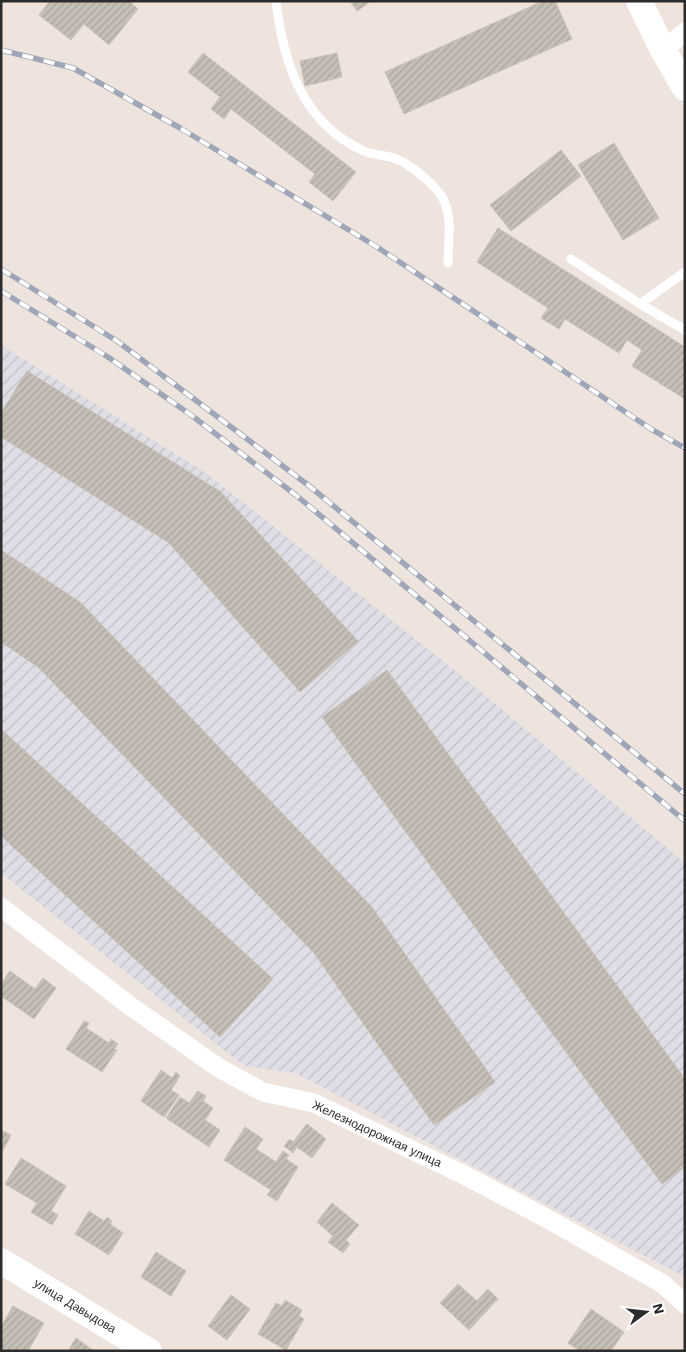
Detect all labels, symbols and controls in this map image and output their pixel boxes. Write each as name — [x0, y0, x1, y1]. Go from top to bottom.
street label: Железнодорожная улица — [310, 1098, 444, 1170]
street label: улица Давыдова — [31, 1276, 119, 1336]
north arrow — [621, 1287, 671, 1337]
text: N — [649, 1302, 668, 1316]

